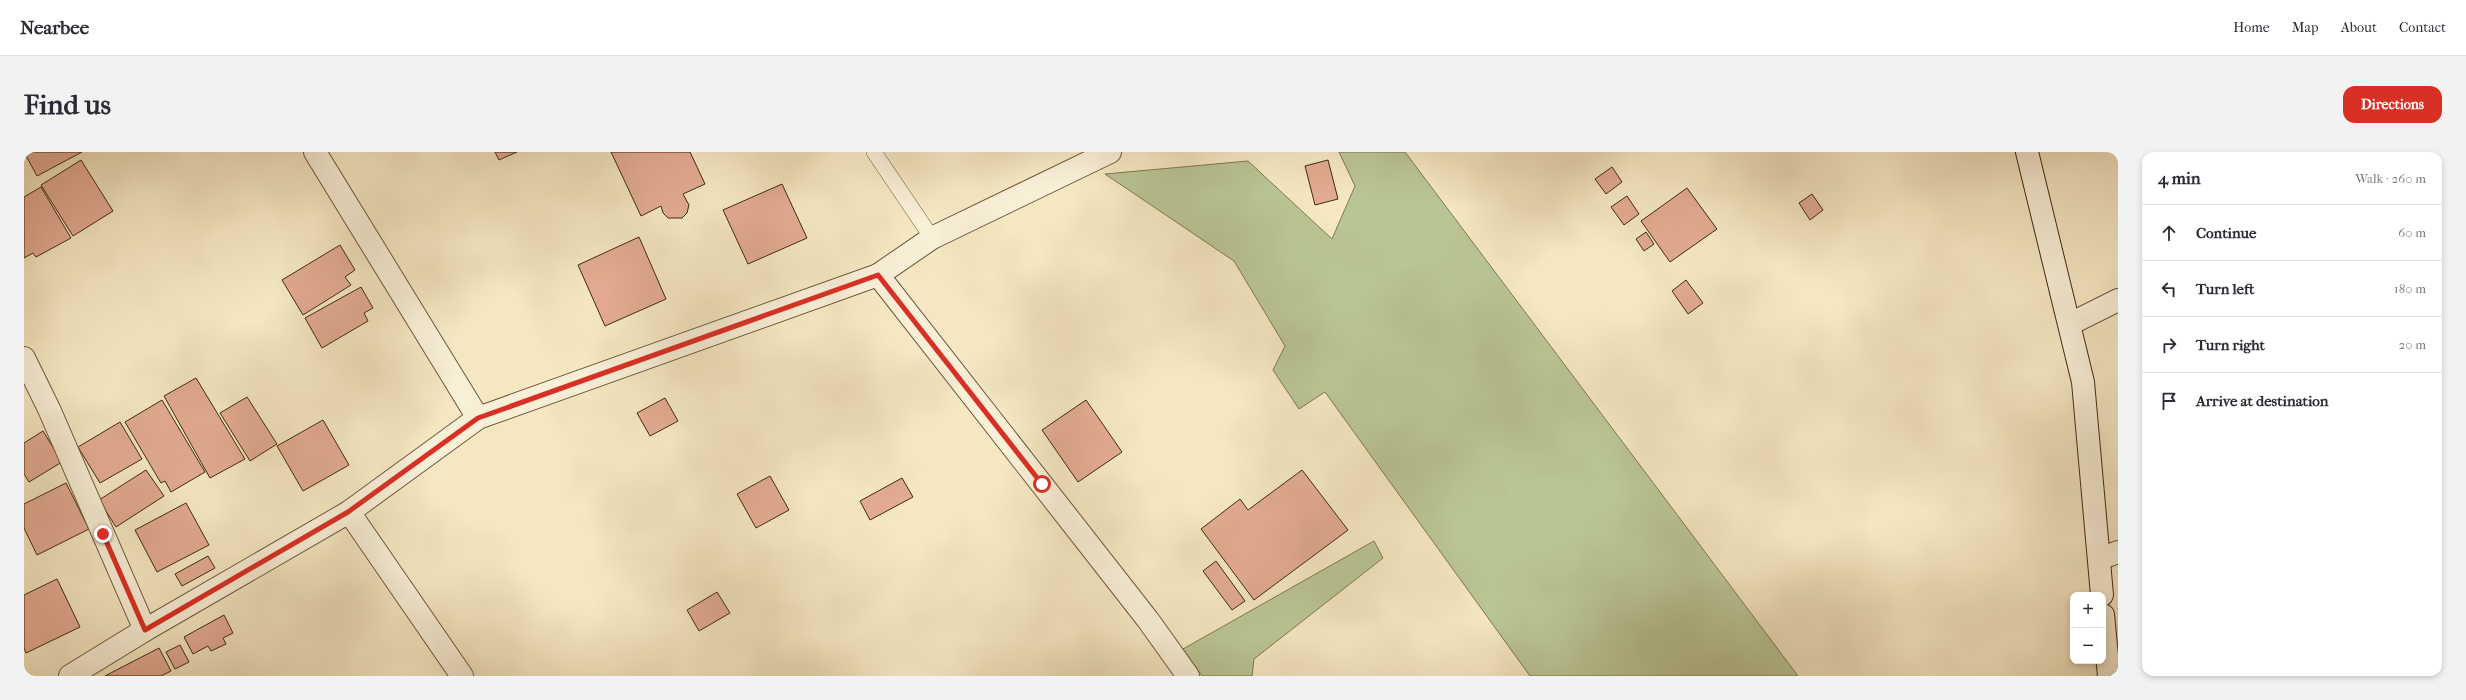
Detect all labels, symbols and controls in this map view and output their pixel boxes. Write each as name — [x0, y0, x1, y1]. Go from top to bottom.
text: Nearbee — [20, 17, 89, 39]
text: Home — [2233, 19, 2270, 36]
text: Map — [2292, 19, 2319, 36]
text: About — [2341, 19, 2377, 36]
text: Contact — [2399, 19, 2446, 36]
button: Directions — [2343, 86, 2442, 123]
text: Find us — [24, 88, 111, 121]
text: 4 min — [2158, 168, 2201, 188]
text: Walk · 260 m — [2355, 171, 2426, 186]
icon: ahead — [2158, 222, 2180, 244]
text: Continue — [2196, 224, 2256, 242]
text: 60 m — [2398, 225, 2426, 240]
icon: left — [2158, 278, 2180, 300]
text: Turn left — [2196, 280, 2254, 298]
text: 180 m — [2394, 281, 2426, 296]
icon: right — [2158, 334, 2180, 356]
text: Turn right — [2196, 336, 2265, 354]
text: 20 m — [2399, 337, 2426, 352]
icon: arrive — [2158, 390, 2180, 412]
text: Arrive at destination — [2196, 392, 2328, 410]
route start — [1033, 475, 1051, 493]
route end — [94, 525, 112, 543]
map controls — [2070, 592, 2106, 664]
button: + — [2070, 592, 2106, 628]
button: − — [2070, 628, 2106, 664]

